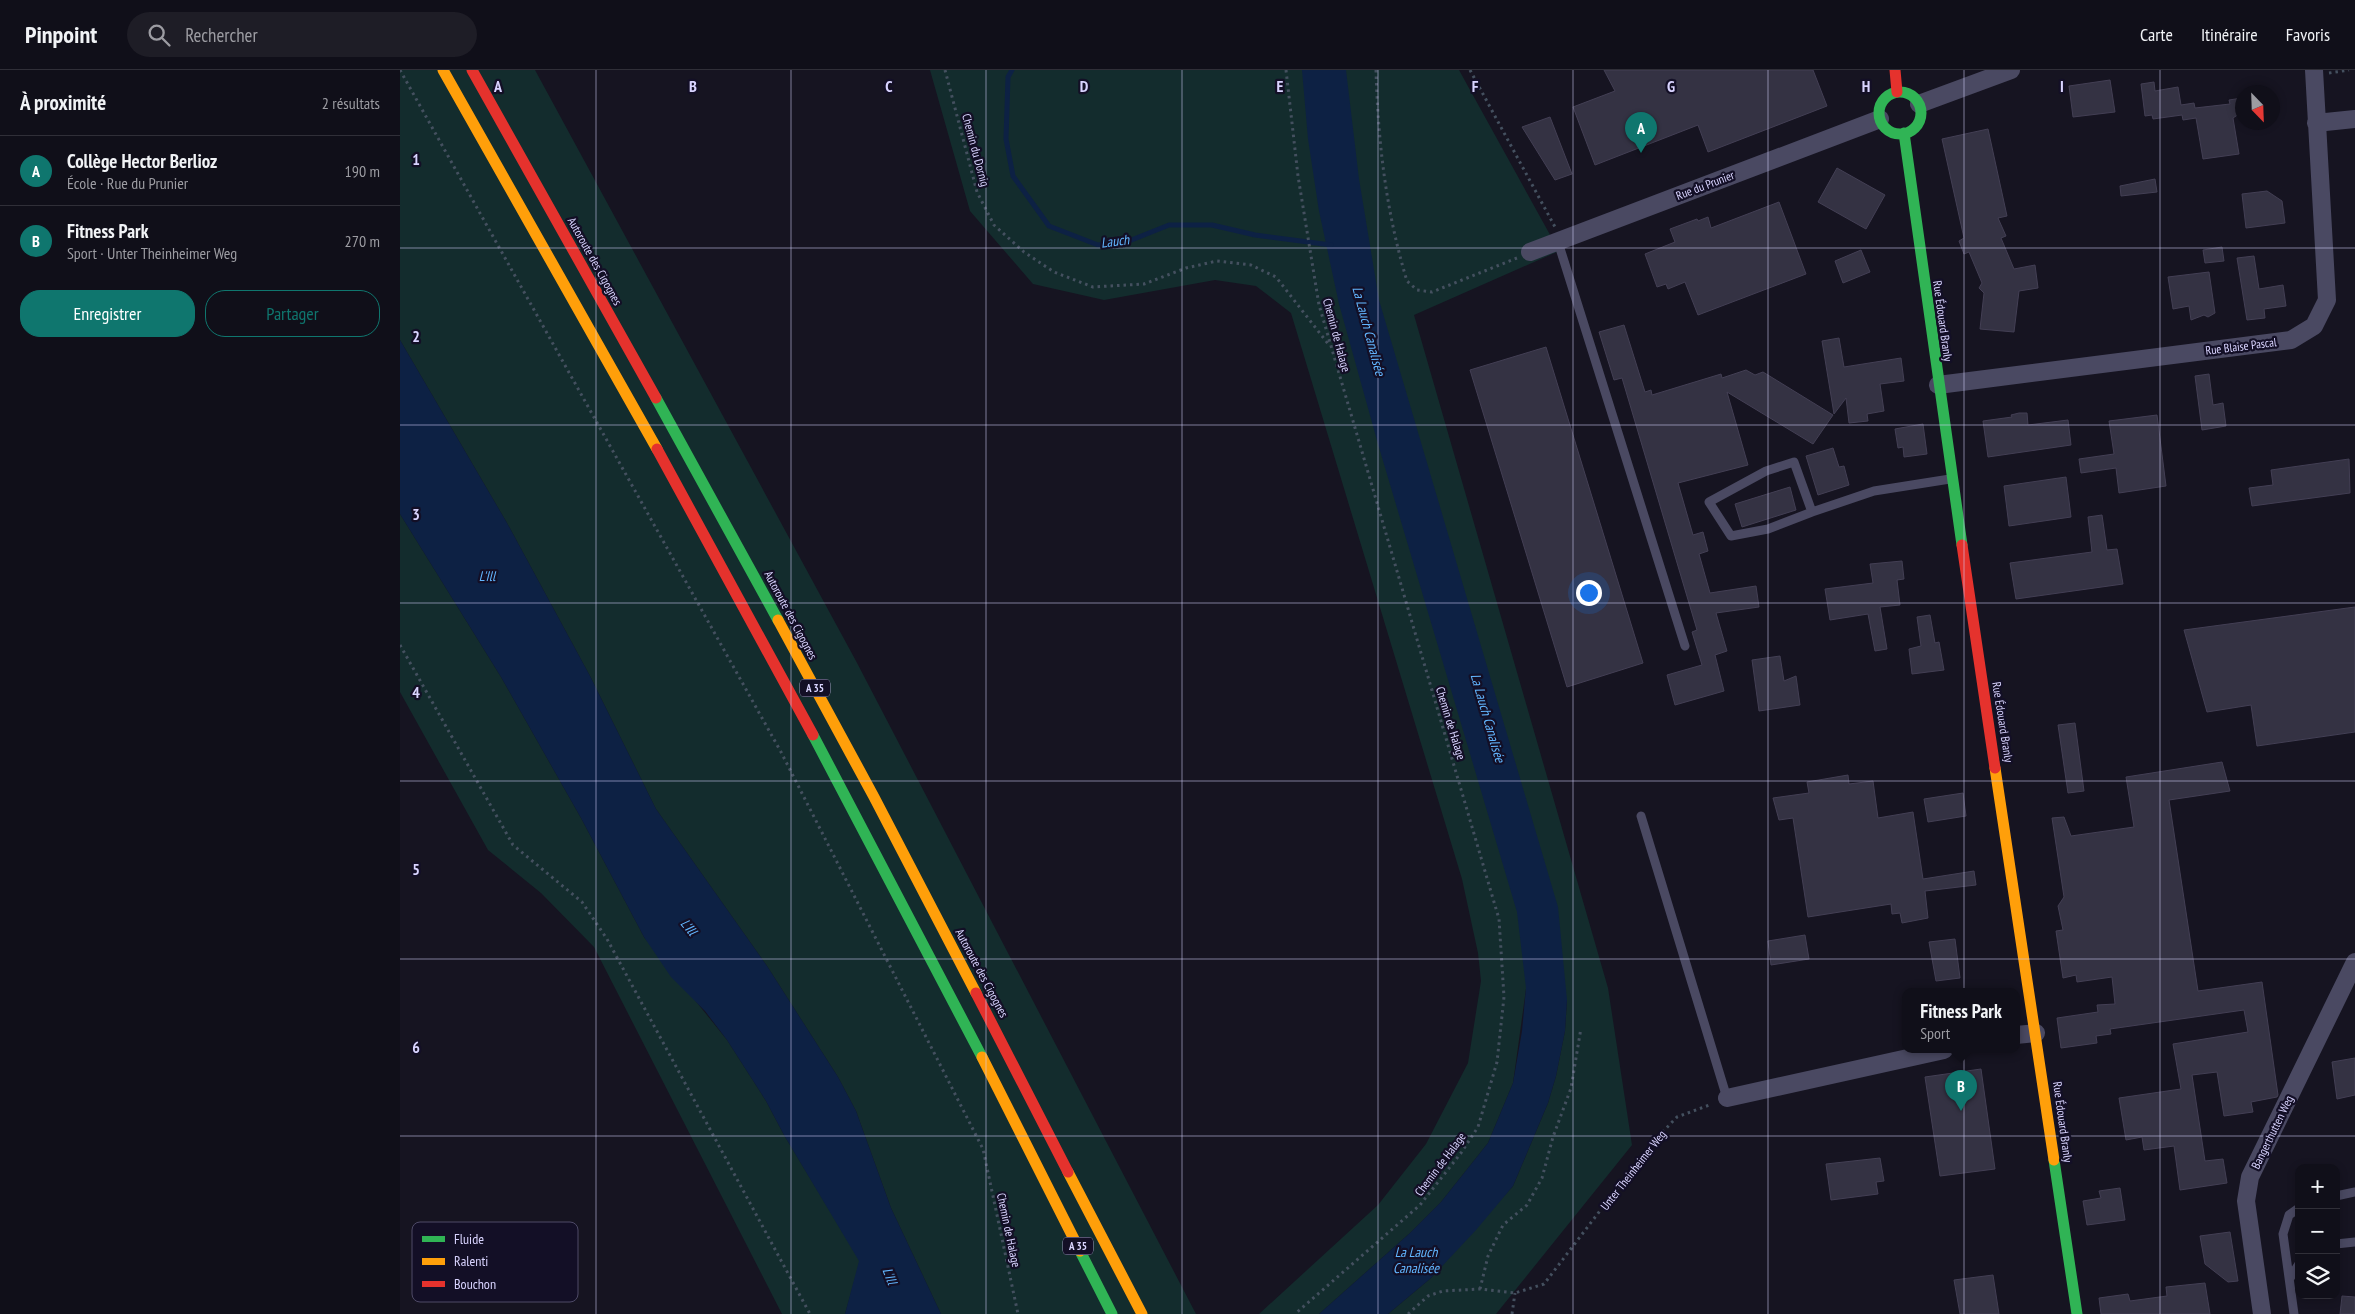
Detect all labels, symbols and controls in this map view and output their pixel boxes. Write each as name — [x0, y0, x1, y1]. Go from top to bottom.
search box — [127, 12, 477, 57]
text: Pinpoint — [25, 19, 97, 50]
icon: search — [145, 21, 173, 49]
text: Rechercher — [185, 23, 258, 47]
text: Carte — [2140, 23, 2173, 46]
text: Itinéraire — [2201, 23, 2258, 46]
text: Favoris — [2286, 23, 2330, 46]
text: A — [493, 76, 503, 96]
text: B — [689, 76, 697, 96]
text: C — [885, 76, 893, 96]
text: D — [1080, 76, 1089, 96]
text: E — [1277, 76, 1284, 96]
text: F — [1472, 76, 1479, 96]
text: G — [1667, 76, 1675, 96]
text: H — [1862, 76, 1870, 96]
text: I — [2060, 76, 2064, 96]
north arrow — [2235, 85, 2280, 130]
text: À proximité — [20, 89, 106, 116]
text: 2 résultats — [322, 93, 380, 113]
street label: Chemin du Dornig — [959, 112, 993, 188]
pin: A — [1625, 112, 1657, 153]
text: Collège Hector Berlioz — [67, 149, 217, 173]
text: 1 — [412, 149, 420, 169]
text: A — [32, 161, 40, 181]
text: 190 m — [345, 161, 380, 181]
street label: Rue du Prunier — [1674, 167, 1737, 203]
text: École · Rue du Prunier — [67, 173, 188, 193]
street label: Autoroute des Cigognes — [565, 214, 625, 308]
text: Fitness Park — [67, 219, 149, 243]
water label: Lauch — [1100, 230, 1131, 252]
text: B — [32, 231, 40, 251]
text: 270 m — [345, 231, 380, 251]
text: Sport · Unter Theinheimer Weg — [67, 243, 237, 263]
street label: Rue Édouard Branly — [1930, 280, 1956, 363]
water label: La Lauch Canalisée — [1348, 284, 1390, 379]
button: Enregistrer — [20, 290, 195, 337]
button: Partager — [205, 290, 380, 337]
street label: Chemin de Halage — [1320, 297, 1354, 374]
text: 2 — [412, 326, 420, 346]
street label: Rue Blaise Pascal — [2205, 334, 2278, 358]
text: 3 — [412, 504, 420, 524]
water label: L'Ill — [479, 567, 497, 585]
street label: Autoroute des Cigognes — [761, 568, 821, 662]
your location — [1576, 580, 1602, 606]
water label: La Lauch Canalisée — [1467, 671, 1510, 766]
road number: A 35 — [800, 680, 830, 696]
street label: Rue Édouard Branly — [1989, 681, 2017, 764]
text: 4 — [412, 682, 420, 702]
street label: Chemin de Halage — [1433, 685, 1469, 761]
text: 5 — [412, 859, 420, 879]
water label: L'Ill — [677, 915, 702, 941]
street label: Autoroute des Cigognes — [952, 926, 1012, 1020]
popup — [1902, 988, 2020, 1053]
text: Fitness Park — [1920, 999, 2002, 1023]
text: Sport — [1920, 1023, 1950, 1043]
text: 6 — [412, 1037, 420, 1057]
pin: B — [1945, 1070, 1977, 1111]
street label: Rue Édouard Branly — [2050, 1081, 2076, 1164]
street label: Bangerthutten Weg — [2248, 1093, 2296, 1171]
street label: Unter Theinheimer Weg — [1597, 1127, 1669, 1213]
street label: Chemin de Halage — [1411, 1129, 1469, 1199]
map controls — [2295, 1164, 2340, 1299]
button: + — [2295, 1164, 2340, 1209]
street label: Chemin de Halage — [994, 1191, 1024, 1269]
button: − — [2295, 1209, 2340, 1254]
legend — [412, 1222, 578, 1302]
text: Fluide — [454, 1230, 484, 1248]
road number: A 35 — [1063, 1238, 1093, 1254]
water label: La Lauch Canalisée — [1393, 1243, 1440, 1277]
text: Ralenti — [454, 1252, 488, 1270]
button: layers — [2295, 1254, 2340, 1299]
water label: L'Ill — [879, 1265, 902, 1289]
text: Bouchon — [454, 1275, 496, 1293]

